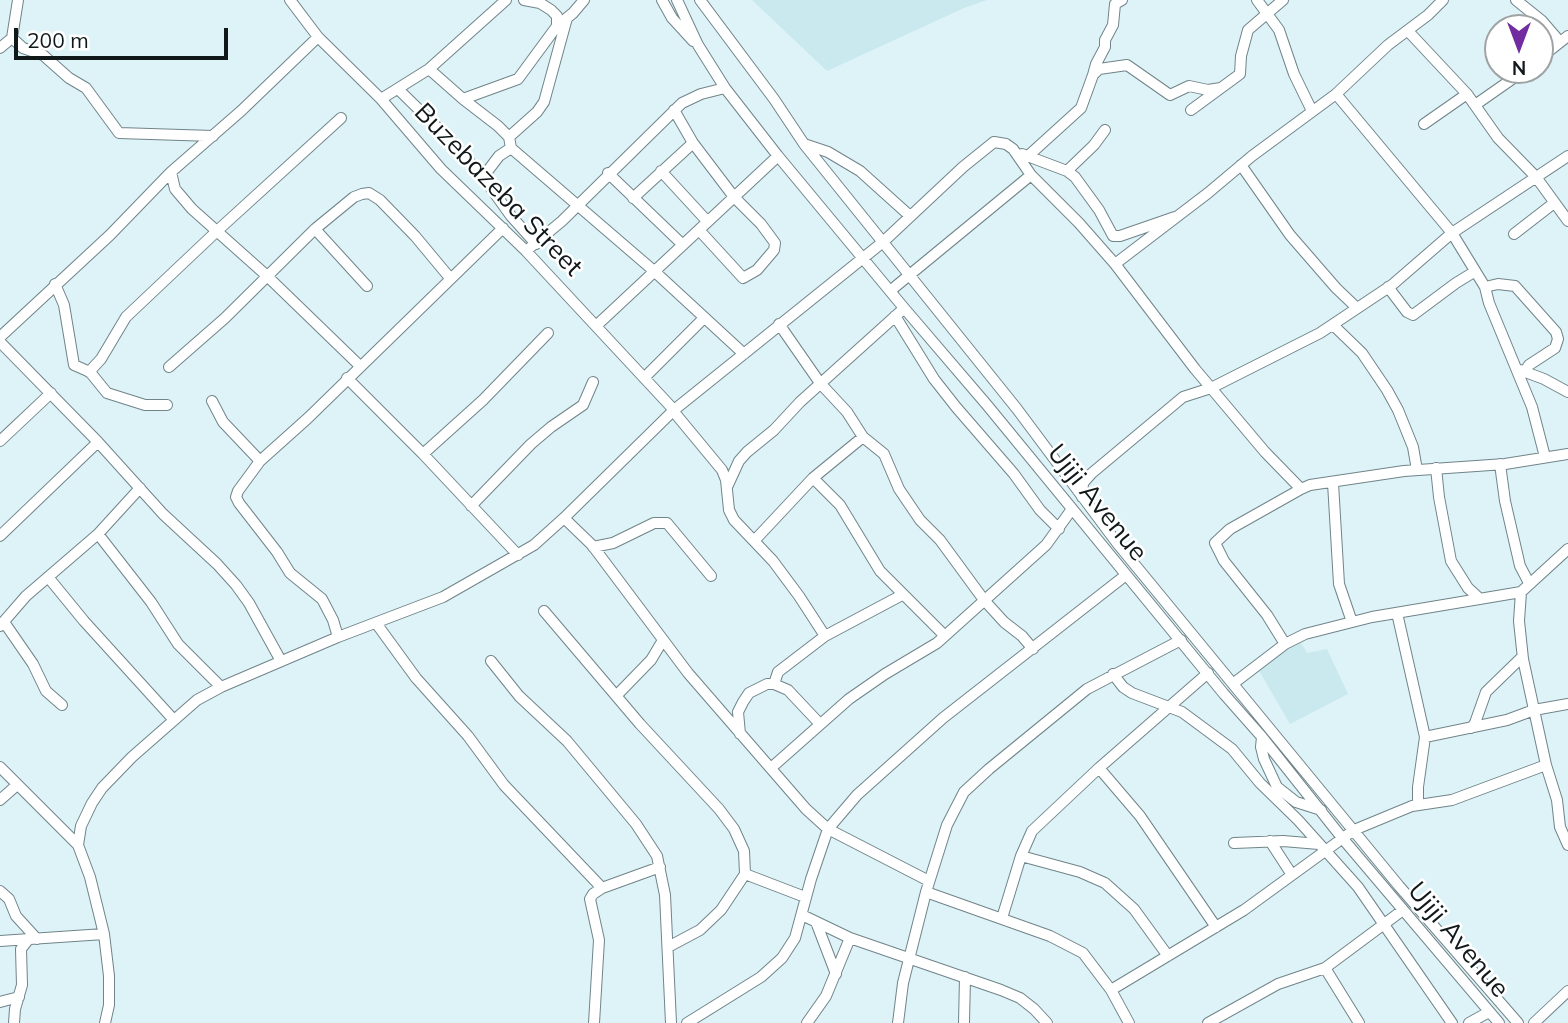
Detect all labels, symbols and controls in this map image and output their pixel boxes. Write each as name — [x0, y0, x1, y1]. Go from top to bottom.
scale bar — [18, 14, 231, 58]
north arrow — [1484, 14, 1554, 84]
text: 200 m — [27, 27, 89, 53]
text: N — [1512, 56, 1526, 80]
street label: Buzebazeba Street — [407, 97, 589, 283]
street label: Ujiji Avenue — [1040, 438, 1154, 568]
street label: Ujiji Avenue — [1401, 876, 1515, 1004]

